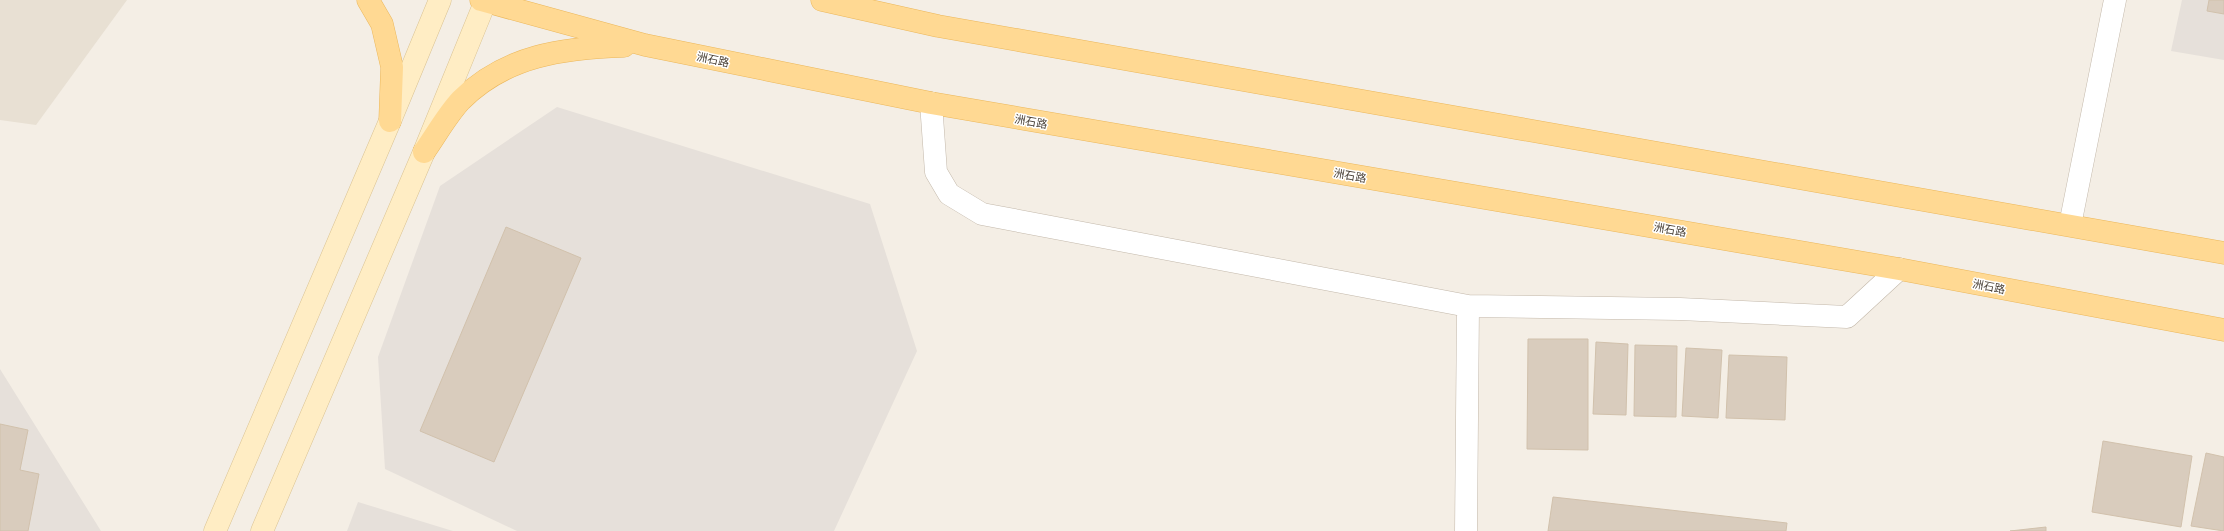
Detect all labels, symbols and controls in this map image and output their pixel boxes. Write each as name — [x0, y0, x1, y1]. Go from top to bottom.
street label: 洲石路 — [696, 49, 730, 69]
street label: 洲石路 — [1014, 112, 1048, 130]
street label: 洲石路 — [1333, 166, 1367, 184]
street label: 洲石路 — [1653, 220, 1687, 238]
street label: 洲石路 — [1972, 276, 2006, 296]

